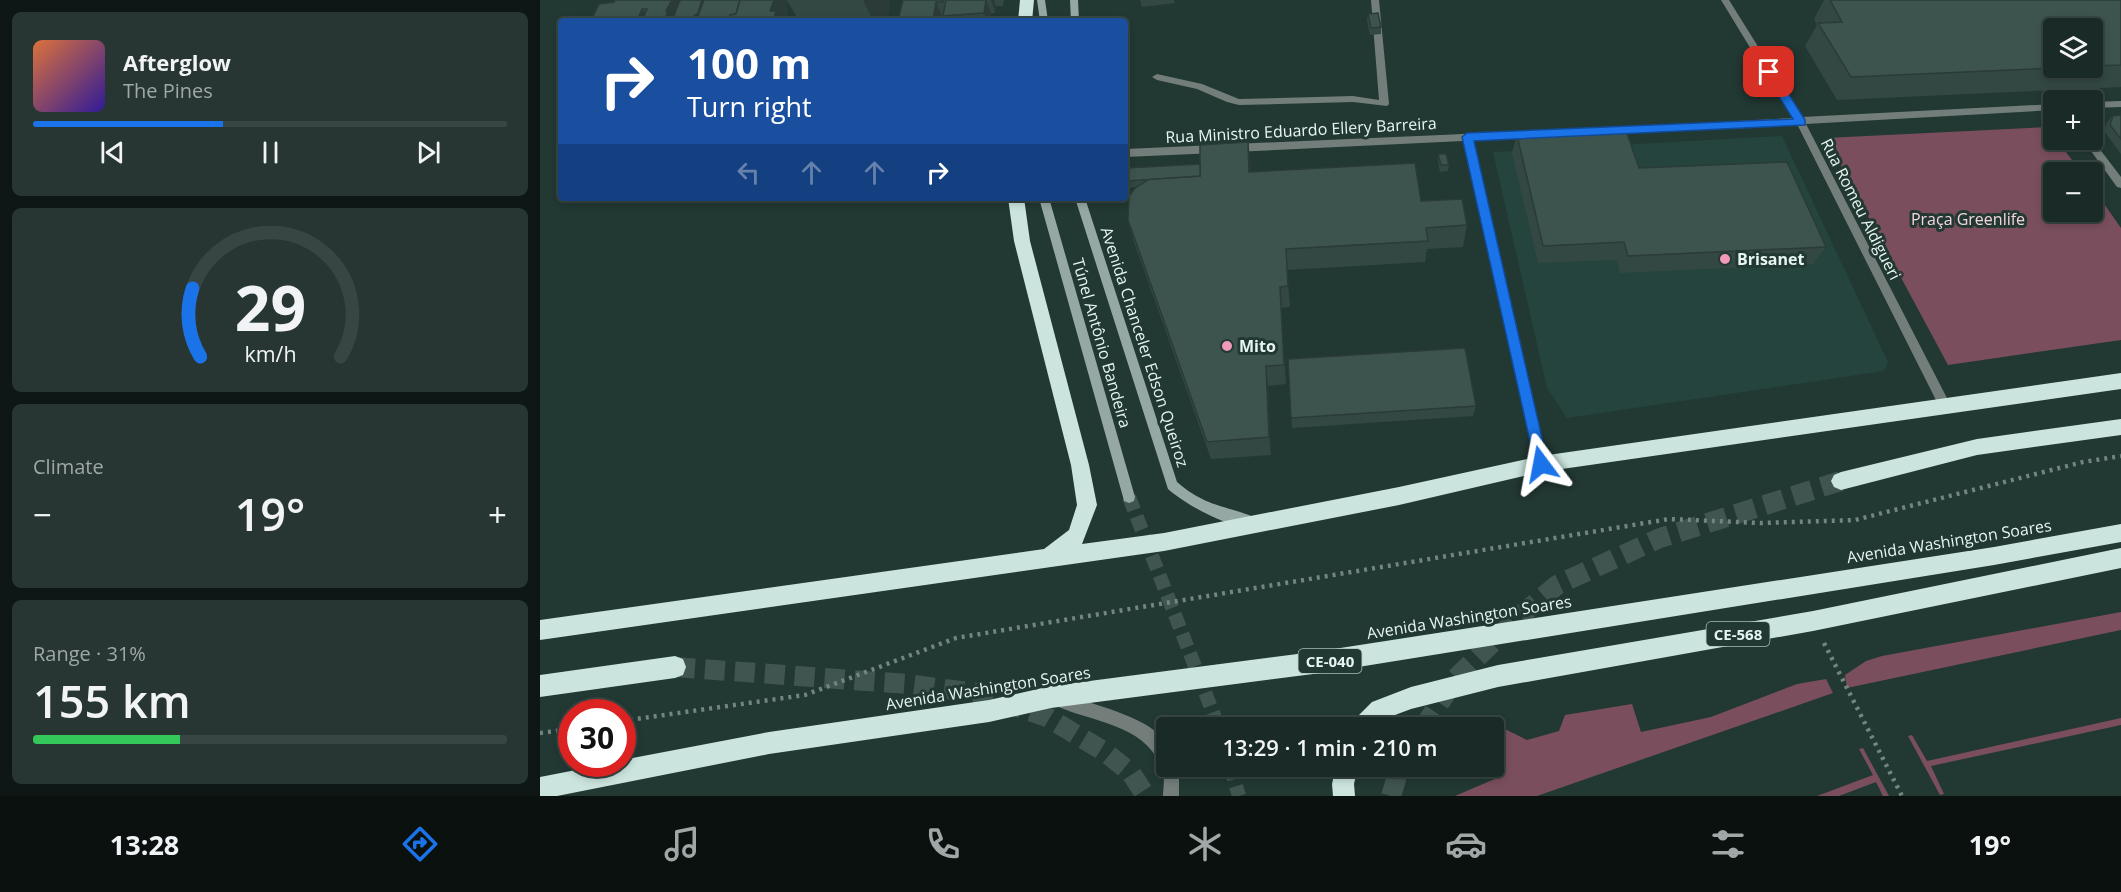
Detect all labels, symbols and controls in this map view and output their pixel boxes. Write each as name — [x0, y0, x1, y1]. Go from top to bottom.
map controls — [2043, 18, 2103, 222]
button: layers — [2043, 18, 2103, 78]
text: 100 m — [687, 34, 811, 91]
icon: right — [588, 42, 666, 120]
pin — [1743, 46, 1794, 97]
text: Afterglow — [123, 47, 231, 77]
icon: arrive — [1752, 55, 1785, 88]
text: The Pines — [123, 77, 213, 104]
text: Turn right — [687, 88, 812, 125]
button: + — [2043, 90, 2103, 150]
street label: Rua Ministro Eduardo Ellery Barreira — [1165, 112, 1437, 148]
street label: Rua Romeu Aldigueri — [1816, 134, 1906, 284]
icon: previous — [96, 136, 129, 169]
icon: pause — [254, 136, 287, 169]
icon: next — [412, 136, 445, 169]
icon: left — [732, 156, 765, 189]
icon: ahead — [795, 156, 828, 189]
icon: ahead — [858, 156, 891, 189]
icon: right — [921, 156, 954, 189]
button: − — [2043, 162, 2103, 222]
park label: Praça Greenlife — [1911, 208, 2025, 230]
street label: Avenida Chanceler Edson Queiroz — [1096, 224, 1194, 470]
place label: Brisanet — [1737, 248, 1804, 270]
marker: Brisanet — [1718, 252, 1732, 266]
street label: Túnel Antônio Bandeira — [1067, 255, 1137, 431]
text: 29 — [234, 264, 306, 349]
place label: Mito — [1239, 335, 1276, 357]
text: km/h — [244, 339, 296, 368]
marker: Mito — [1220, 339, 1234, 353]
position arrow — [1509, 432, 1573, 496]
text: Climate — [33, 453, 104, 480]
text: 19° — [235, 483, 305, 544]
text: − — [33, 492, 52, 537]
text: + — [488, 492, 507, 537]
street label: Avenida Washington Soares — [1845, 514, 2053, 568]
street label: Avenida Washington Soares — [1365, 590, 1573, 644]
road number: CE-568 — [1706, 622, 1770, 646]
text: Range · 31% — [33, 640, 146, 667]
road number: CE-040 — [1298, 649, 1362, 673]
street label: Avenida Washington Soares — [884, 661, 1092, 715]
text: 155 km — [33, 670, 191, 731]
speed limit sign: 30 — [558, 699, 636, 777]
text: 13:29 · 1 min · 210 m — [1222, 732, 1438, 762]
icon: directions — [399, 823, 441, 865]
icon: music — [661, 823, 703, 865]
icon: phone — [922, 823, 964, 865]
icon: climate — [1184, 823, 1226, 865]
icon: car — [1445, 823, 1487, 865]
icon: filters — [1707, 823, 1749, 865]
text: 13:28 — [110, 826, 179, 863]
text: 19° — [1969, 826, 2011, 863]

